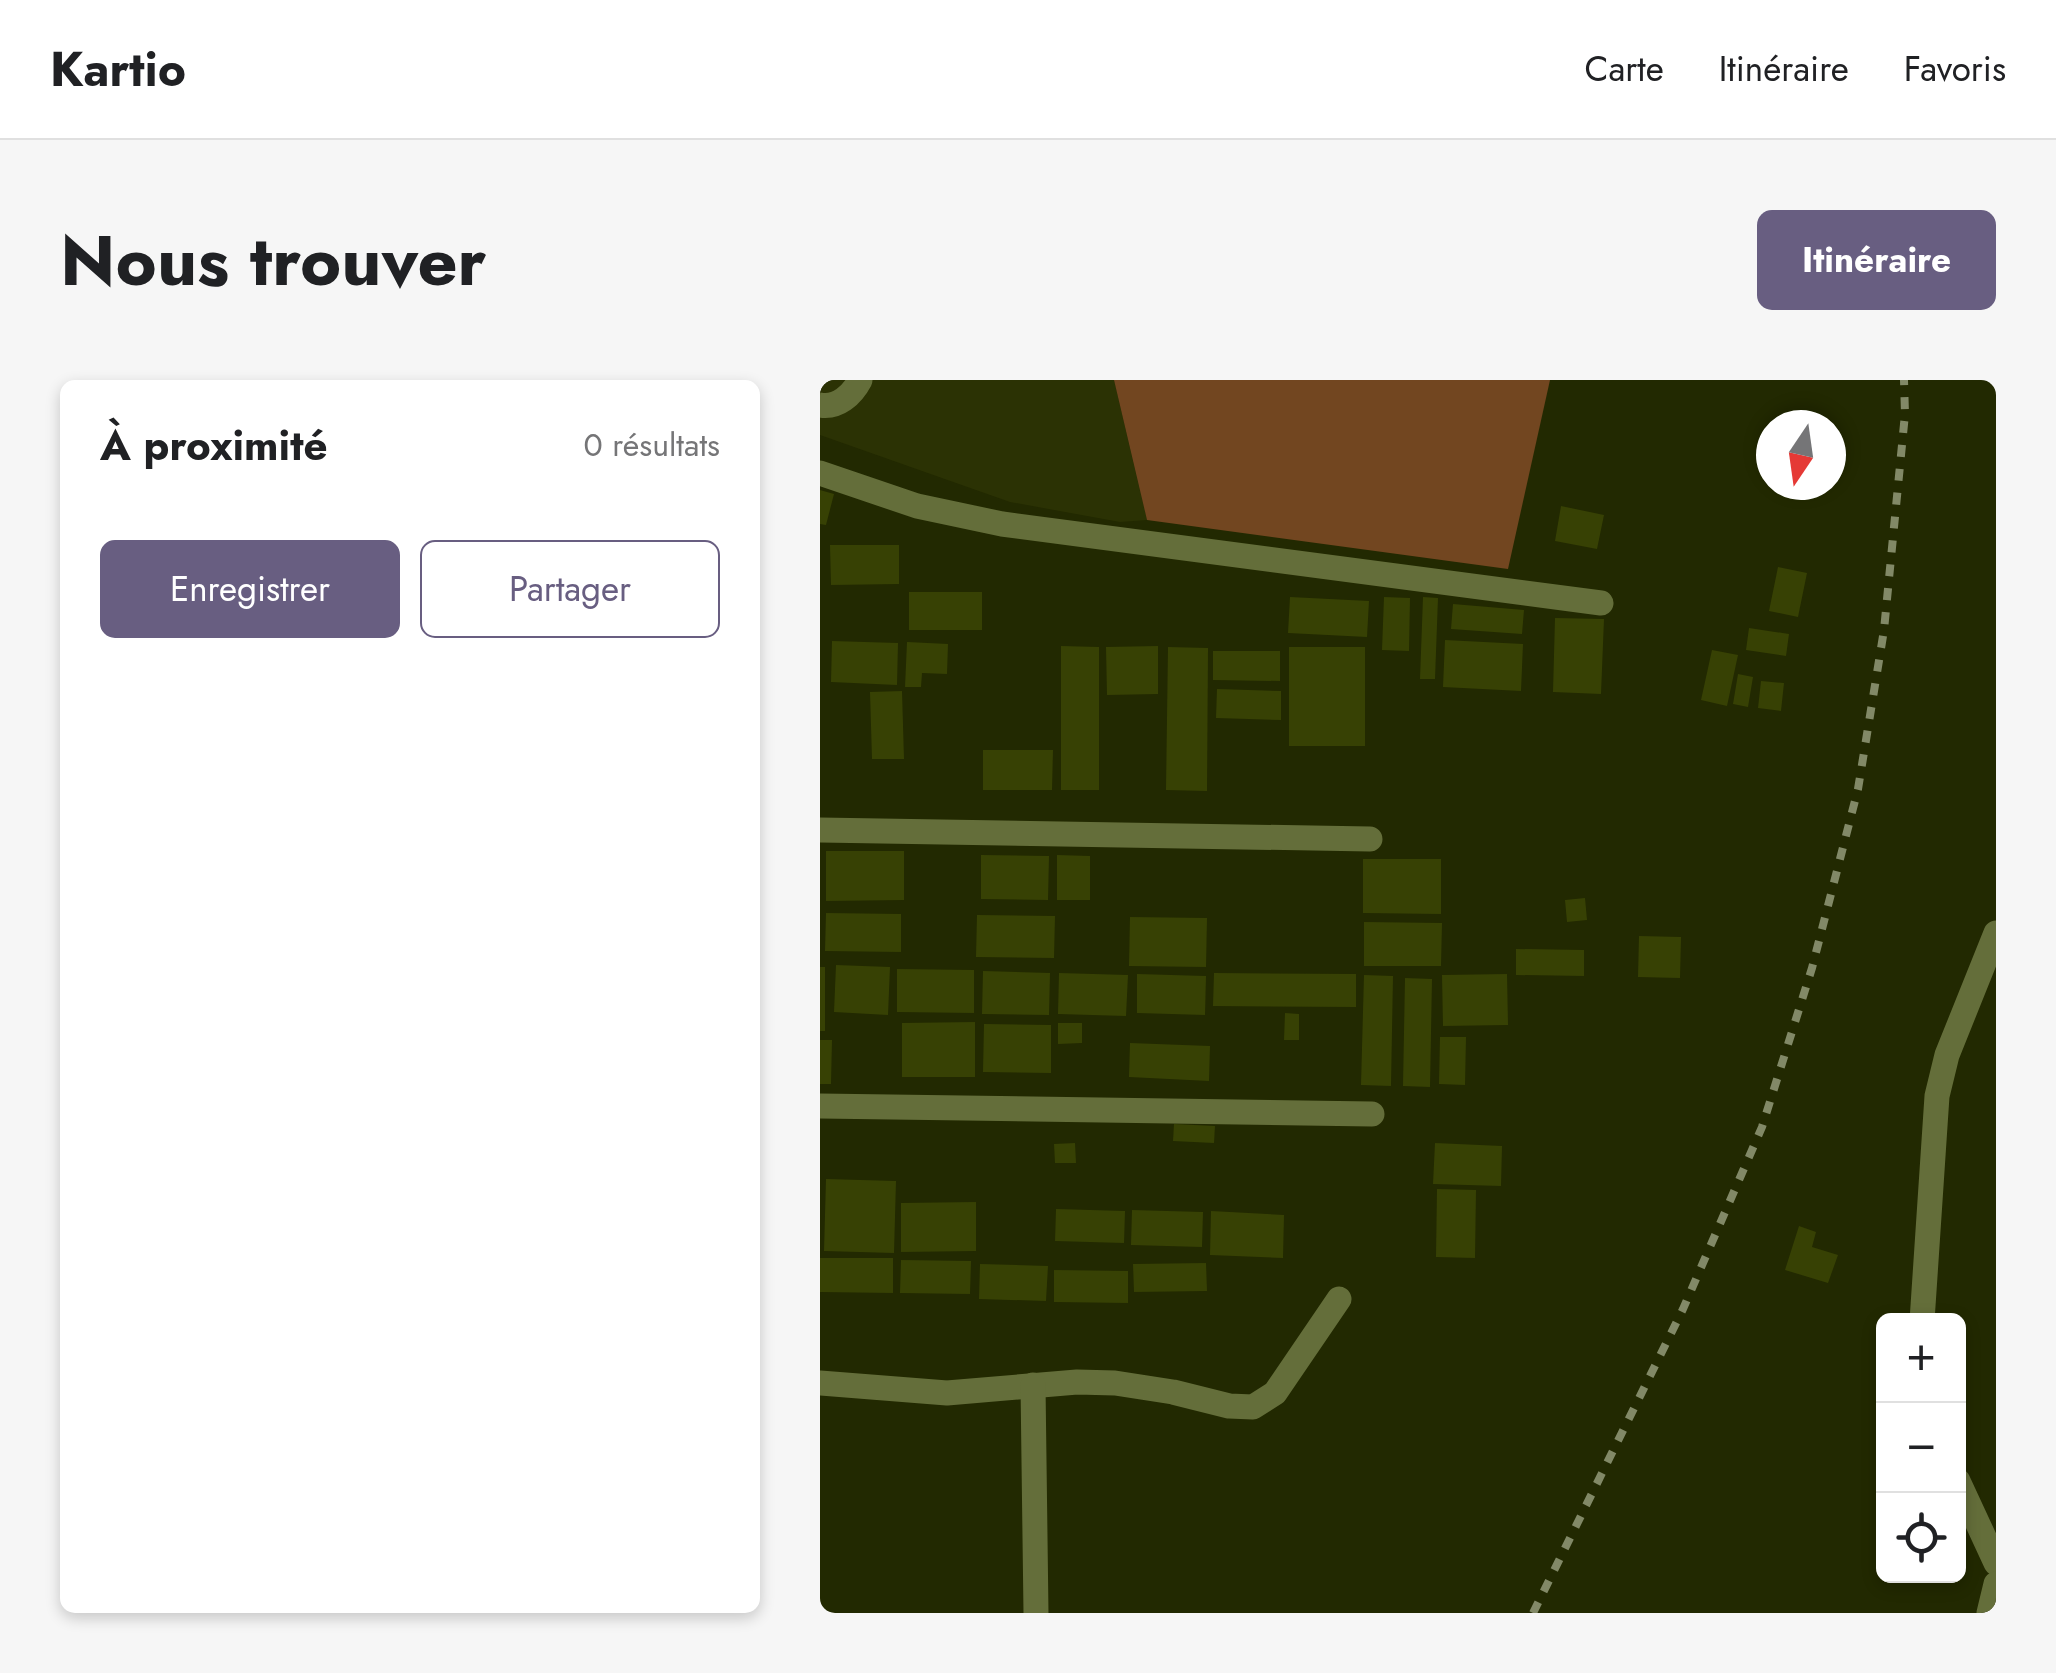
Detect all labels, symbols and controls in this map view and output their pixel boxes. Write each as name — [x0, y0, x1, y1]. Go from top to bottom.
text: Kartio — [50, 35, 186, 104]
text: Carte — [1585, 44, 1664, 94]
text: Itinéraire — [1719, 44, 1849, 94]
text: Favoris — [1904, 44, 2006, 94]
text: Nous trouver — [60, 210, 486, 311]
button: Itinéraire — [1757, 210, 1996, 310]
north arrow — [1756, 410, 1846, 500]
text: À proximité — [100, 415, 328, 476]
text: 0 résultats — [584, 422, 720, 468]
button: Enregistrer — [100, 540, 400, 638]
button: Partager — [420, 540, 720, 638]
map controls — [1876, 1313, 1966, 1583]
button: + — [1876, 1313, 1966, 1403]
button: − — [1876, 1403, 1966, 1493]
button: locate — [1876, 1493, 1966, 1583]

